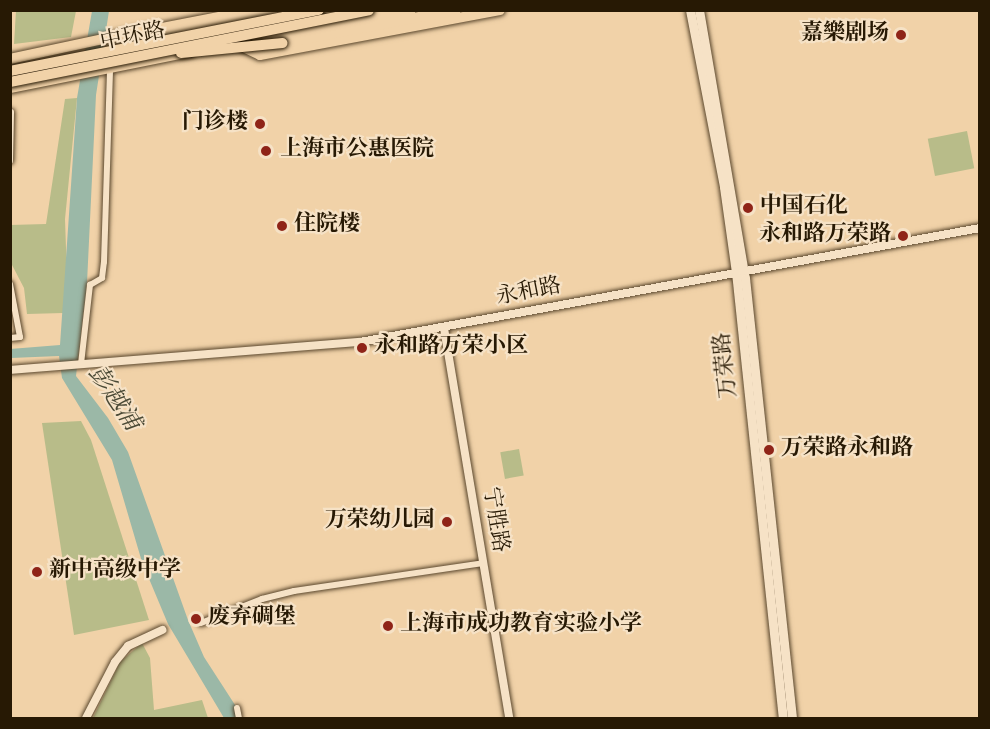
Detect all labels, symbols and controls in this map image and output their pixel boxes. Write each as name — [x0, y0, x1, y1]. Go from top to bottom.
street label: 中环路 — [98, 19, 168, 57]
place label: 嘉樂剧场 — [801, 22, 889, 48]
marker: 嘉樂剧场 — [894, 28, 908, 42]
place label: 门诊楼 — [182, 111, 248, 137]
marker: 门诊楼 — [253, 117, 267, 131]
place label: 上海市公惠医院 — [280, 138, 434, 164]
marker: 上海市公惠医院 — [257, 142, 275, 160]
place label: 中国石化 — [760, 195, 848, 221]
marker: 中国石化 — [741, 201, 755, 215]
place label: 住院楼 — [294, 213, 360, 239]
marker: 住院楼 — [275, 219, 289, 233]
place label: 永和路万荣路 — [759, 223, 891, 249]
marker: 永和路万荣路 — [896, 229, 910, 243]
street label: 永和路 — [494, 274, 564, 312]
street label: 万荣路 — [710, 331, 744, 399]
place label: 永和路万荣小区 — [374, 335, 528, 361]
marker: 永和路万荣小区 — [355, 341, 369, 355]
water label: 彭越浦 — [81, 361, 145, 437]
place label: 万荣路永和路 — [781, 437, 913, 463]
marker: 万荣路永和路 — [762, 443, 776, 457]
street label: 宁胜路 — [476, 485, 512, 555]
place label: 万荣幼儿园 — [325, 509, 435, 535]
marker: 万荣幼儿园 — [440, 515, 454, 529]
place label: 新中高级中学 — [49, 559, 181, 585]
marker: 新中高级中学 — [30, 565, 44, 579]
place label: 废弃碉堡 — [208, 606, 296, 632]
marker: 废弃碉堡 — [189, 612, 203, 626]
place label: 上海市成功教育实验小学 — [400, 613, 642, 639]
marker: 上海市成功教育实验小学 — [381, 619, 395, 633]

